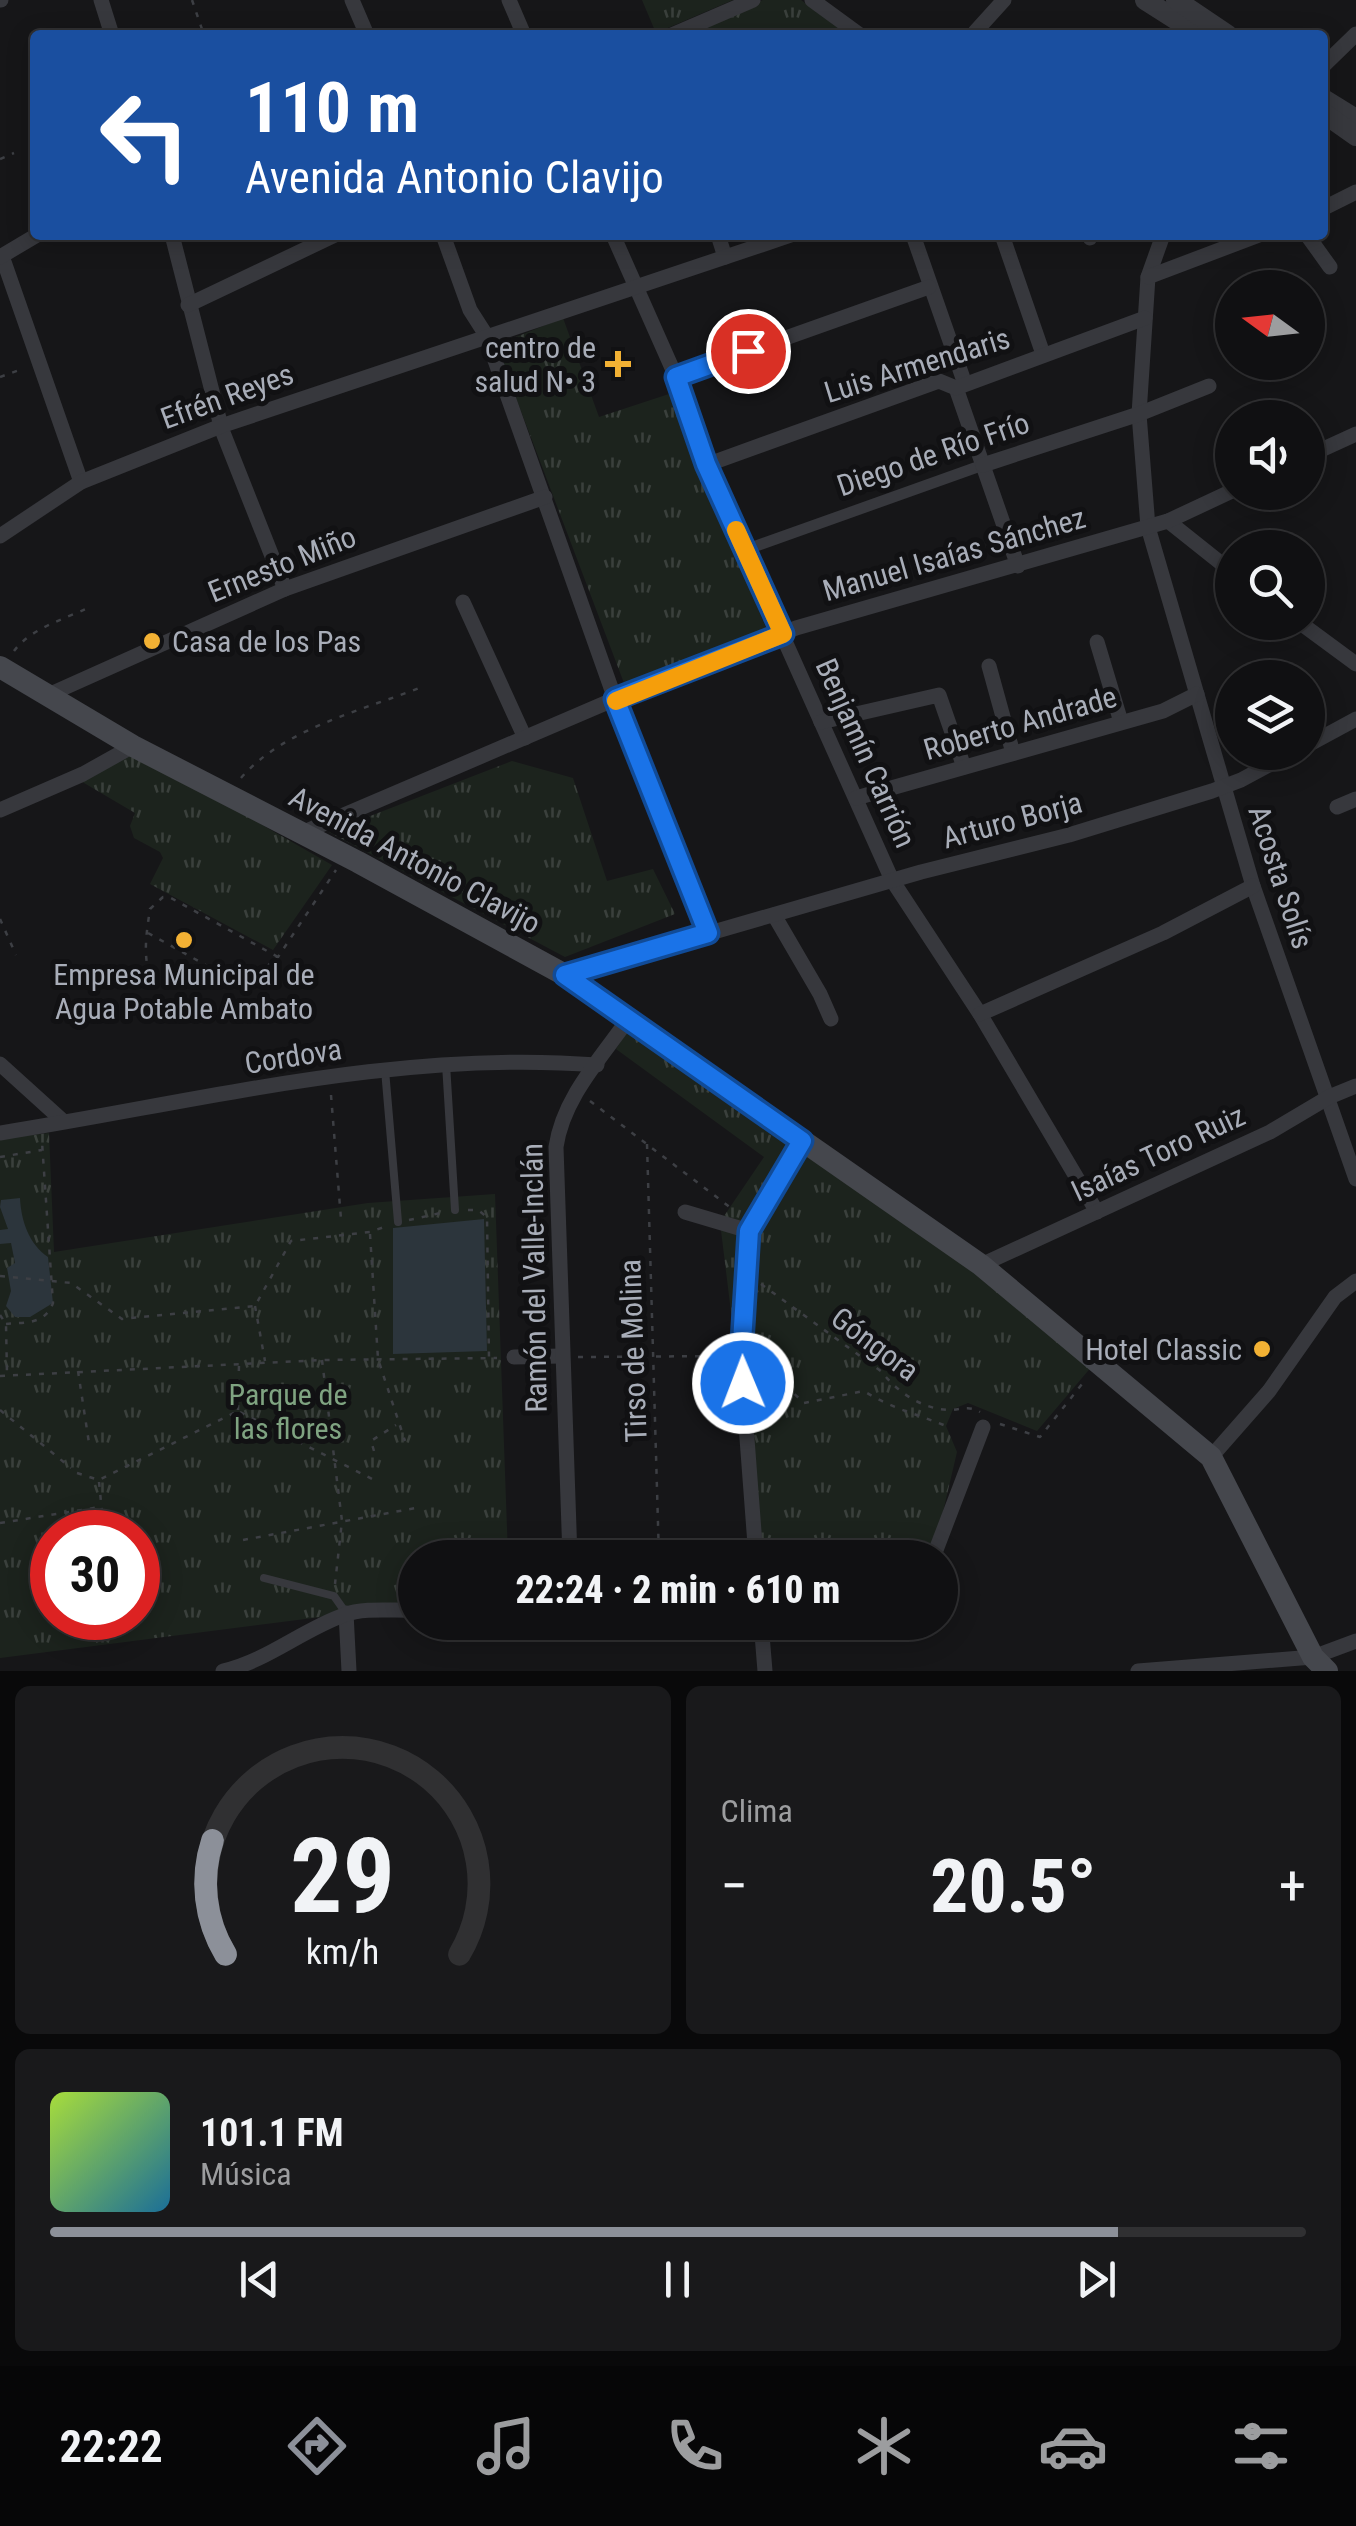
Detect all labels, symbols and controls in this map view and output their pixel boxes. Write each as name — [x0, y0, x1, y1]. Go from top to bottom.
text: 110 m — [245, 67, 419, 149]
icon: left — [80, 70, 210, 200]
text: Avenida Antonio Clavijo — [245, 151, 664, 204]
north arrow — [1215, 270, 1325, 380]
map controls — [1215, 270, 1325, 770]
pin — [706, 309, 791, 394]
street label: Luis Armendaris — [820, 320, 1014, 410]
icon: arrive — [721, 324, 776, 379]
place label: centro de salud N• 3 — [474, 330, 596, 399]
marker: centro de salud N• 3 — [605, 351, 631, 377]
street label: Efrén Reyes — [156, 356, 298, 436]
button: sound — [1215, 400, 1325, 510]
street label: Diego de Río Frío — [832, 405, 1034, 503]
street label: Manuel Isaías Sánchez — [819, 500, 1089, 608]
street label: Ernesto Miño — [203, 519, 361, 609]
button: search — [1215, 530, 1325, 640]
place label: Casa de los Pas — [172, 624, 361, 659]
marker: Casa de los Pas — [141, 630, 163, 652]
street label: Benjamín Carrión — [809, 653, 923, 853]
button: layers — [1215, 660, 1325, 770]
street label: Roberto Andrade — [920, 679, 1120, 767]
street label: Avenida Antonio Clavijo — [284, 779, 546, 941]
street label: Arturo Borja — [938, 785, 1086, 855]
street label: Acosta Solís — [1241, 801, 1321, 953]
marker: Empresa Municipal de Agua Potable Ambato — [173, 929, 195, 951]
place label: Empresa Municipal de Agua Potable Ambato — [53, 957, 315, 1026]
street label: Cordova — [242, 1031, 344, 1081]
street label: Isaías Toro Ruiz — [1066, 1098, 1250, 1208]
street label: Ramón del Valle-Inclán — [514, 1143, 554, 1413]
street label: Tirso de Molina — [612, 1259, 654, 1443]
street label: Góngora — [824, 1300, 926, 1388]
position arrow — [691, 1331, 795, 1435]
place label: Hotel Classic — [1085, 1332, 1242, 1367]
marker: Hotel Classic — [1251, 1338, 1273, 1360]
park label: Parque de las flores — [228, 1377, 348, 1446]
speed limit sign: 30 — [30, 1510, 160, 1640]
text: 22:24 · 2 min · 610 m — [516, 1568, 840, 1612]
text: Clima — [721, 1792, 793, 1830]
text: 29 — [290, 1816, 395, 1937]
text: 20.5° — [930, 1842, 1096, 1930]
text: − — [721, 1854, 748, 1918]
text: + — [1279, 1854, 1306, 1918]
text: km/h — [306, 1931, 380, 1973]
text: 101.1 FM — [200, 2111, 344, 2155]
text: Música — [200, 2155, 292, 2193]
icon: previous — [232, 2252, 287, 2307]
icon: pause — [650, 2252, 705, 2307]
icon: next — [1069, 2252, 1124, 2307]
icon: directions — [282, 2411, 352, 2481]
icon: music — [471, 2411, 541, 2481]
icon: phone — [660, 2411, 730, 2481]
icon: climate — [849, 2411, 919, 2481]
icon: car — [1038, 2411, 1108, 2481]
icon: filters — [1226, 2411, 1296, 2481]
text: 22:22 — [59, 2420, 163, 2473]

